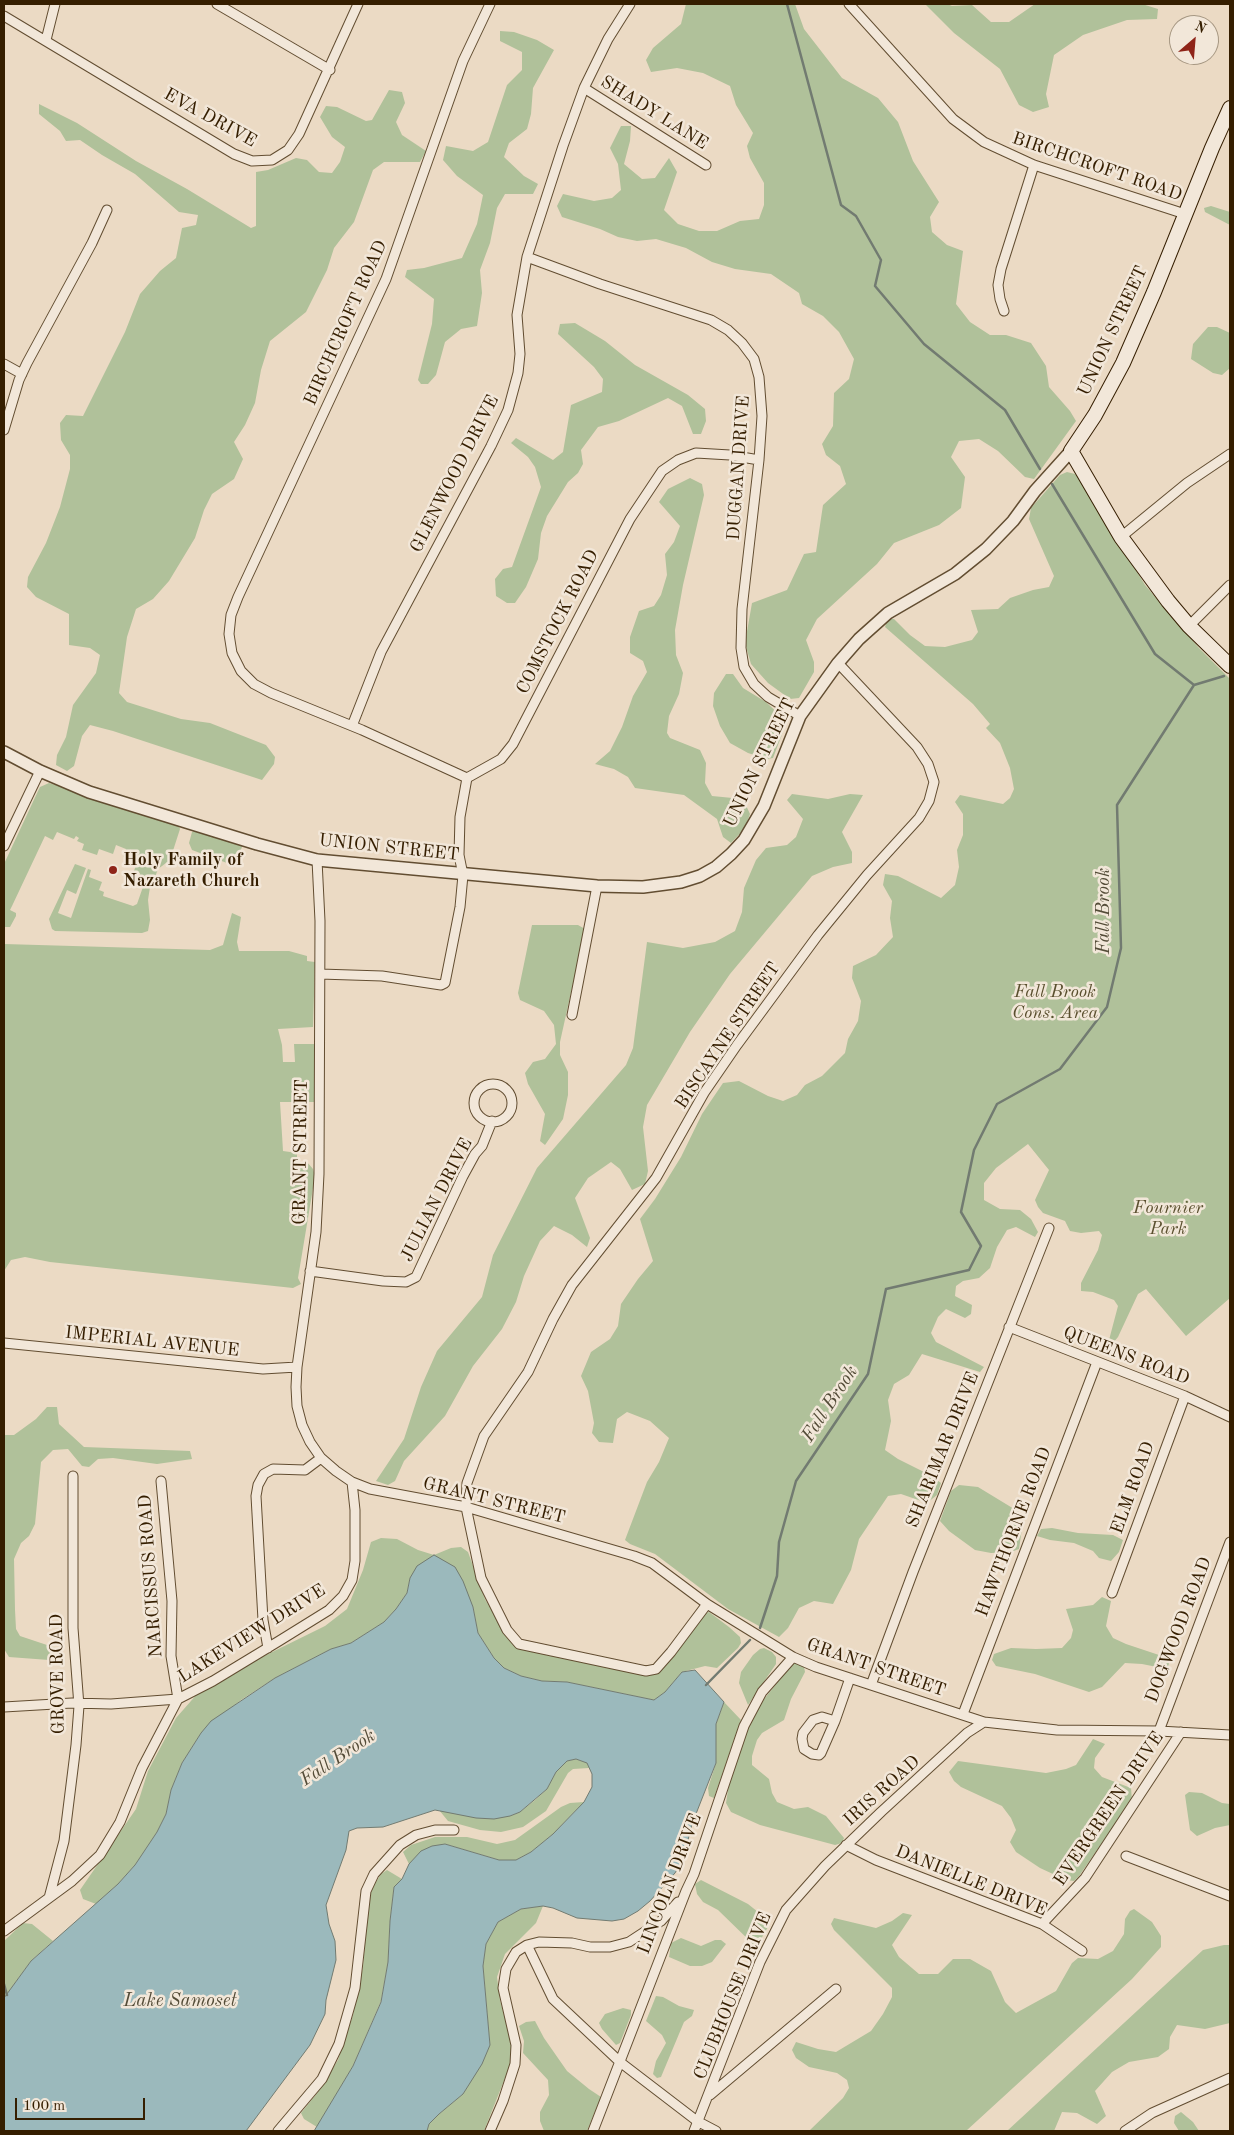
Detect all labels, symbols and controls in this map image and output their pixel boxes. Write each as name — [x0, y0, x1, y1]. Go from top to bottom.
north arrow — [1169, 15, 1219, 65]
text: N — [1192, 19, 1208, 36]
street label: SHADY LANE — [596, 71, 712, 155]
street label: EVA DRIVE — [160, 84, 260, 152]
street label: BIRCHCROFT ROAD — [1009, 128, 1185, 206]
street label: BIRCHCROFT ROAD — [300, 237, 392, 409]
street label: UNION STREET — [1073, 263, 1153, 399]
street label: GLENWOOD DRIVE — [406, 392, 504, 556]
street label: DUGGAN DRIVE — [723, 395, 755, 541]
street label: COMSTOCK ROAD — [512, 546, 604, 698]
street label: UNION STREET — [719, 695, 801, 831]
street label: UNION STREET — [318, 830, 460, 866]
place label: Holy Family of Nazareth Church — [123, 849, 259, 892]
marker: Holy Family of Nazareth Church — [107, 864, 119, 876]
water label: Fall Brook — [1093, 868, 1115, 954]
street label: BISCAYNE STREET — [671, 958, 785, 1114]
park label: Fall Brook Cons. Area — [1012, 981, 1098, 1024]
street label: GRANT STREET — [289, 1079, 313, 1225]
street label: JULIAN DRIVE — [397, 1135, 477, 1265]
park label: Fournier Park — [1133, 1197, 1203, 1240]
street label: IMPERIAL AVENUE — [64, 1322, 240, 1362]
street label: QUEENS ROAD — [1060, 1322, 1192, 1390]
water label: Fall Brook — [797, 1362, 863, 1446]
street label: SHARIMAR DRIVE — [902, 1369, 984, 1531]
street label: ELM ROAD — [1106, 1439, 1160, 1537]
street label: HAWTHORNE ROAD — [972, 1444, 1056, 1620]
street label: GRANT STREET — [421, 1473, 567, 1529]
street label: NARCISSUS ROAD — [135, 1494, 167, 1658]
street label: DOGWOOD ROAD — [1141, 1554, 1217, 1706]
street label: LAKEVIEW DRIVE — [174, 1580, 330, 1688]
street label: GROVE ROAD — [46, 1614, 70, 1734]
street label: GRANT STREET — [803, 1634, 949, 1702]
water label: Fall Brook — [296, 1724, 380, 1792]
street label: EVERGREEN DRIVE — [1049, 1728, 1169, 1890]
street label: IRIS ROAD — [839, 1751, 925, 1831]
street label: LINCOLN DRIVE — [633, 1811, 707, 1957]
street label: DANIELLE DRIVE — [892, 1841, 1050, 1921]
street label: CLUBHOUSE DRIVE — [690, 1909, 776, 2083]
water label: Lake Samoset — [123, 1990, 237, 2012]
scale bar — [18, 2088, 148, 2120]
text: 100 m — [23, 2099, 65, 2114]

